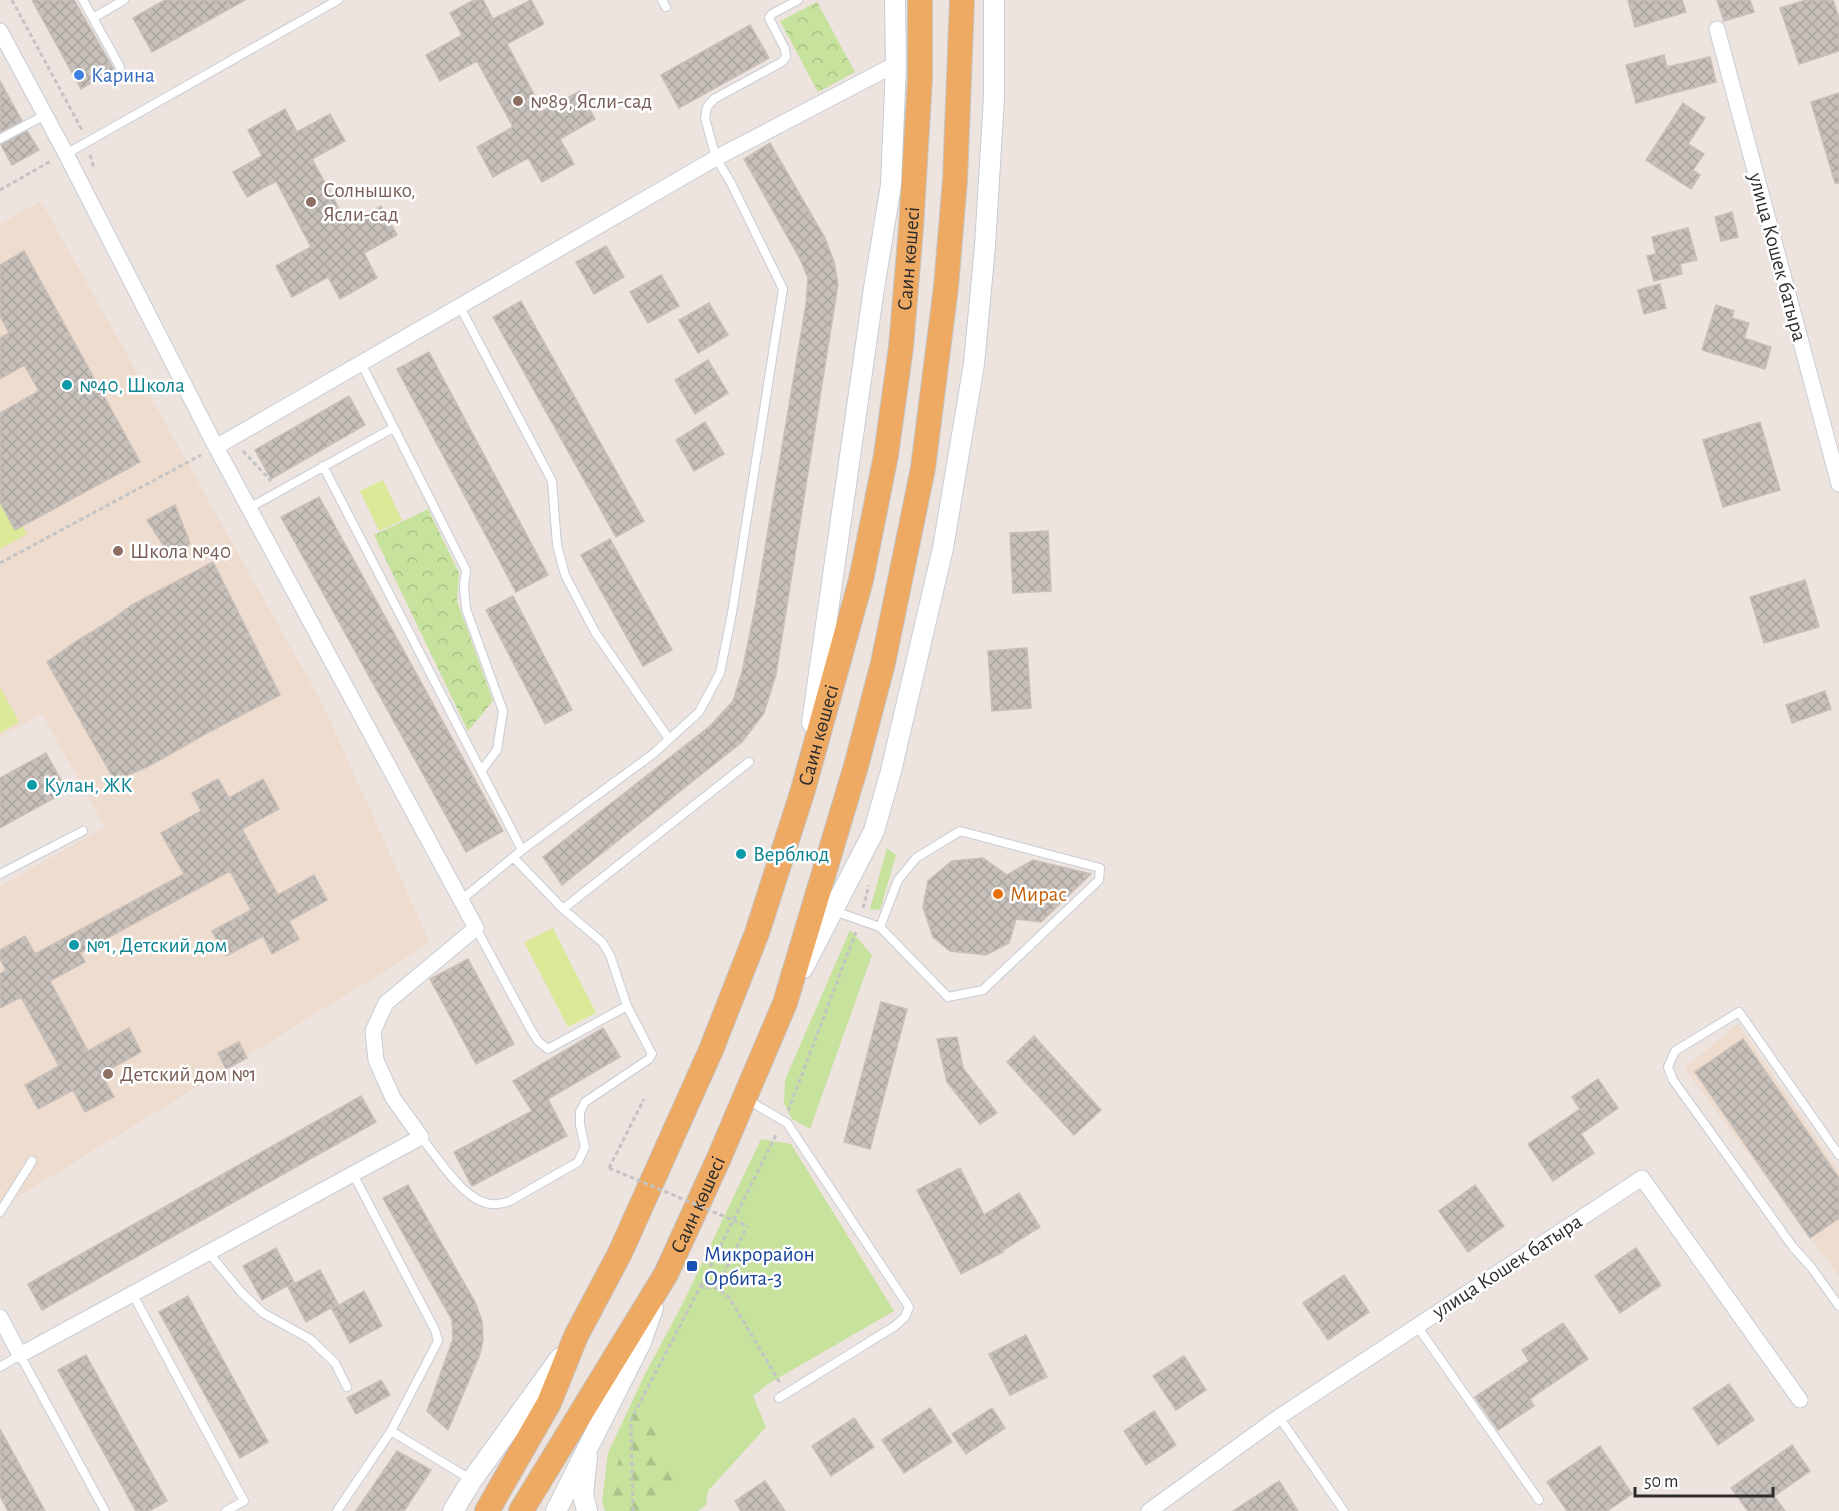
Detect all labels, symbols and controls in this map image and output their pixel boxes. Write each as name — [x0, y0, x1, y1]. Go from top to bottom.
place label: Карина — [91, 65, 155, 86]
marker: Карина — [72, 68, 86, 82]
place label: №89, Ясли-сад — [530, 91, 652, 112]
marker: №89, Ясли-сад — [511, 94, 525, 108]
street label: улица Кошек батыра — [1745, 170, 1810, 344]
place label: Солнышко, Ясли-сад — [323, 180, 416, 225]
marker: Солнышко, Ясли-сад — [304, 195, 318, 209]
street label: Саин көшесі — [894, 206, 923, 312]
place label: №40, Школа — [79, 375, 185, 396]
marker: №40, Школа — [60, 378, 74, 392]
place label: Школа №40 — [130, 541, 231, 562]
marker: Школа №40 — [111, 544, 125, 558]
street label: Саин көшесі — [795, 682, 843, 788]
place label: Кулан, ЖК — [44, 775, 132, 796]
marker: Кулан, ЖК — [25, 778, 39, 792]
place label: Верблюд — [753, 844, 829, 865]
marker: Верблюд — [734, 847, 748, 861]
place label: Мирас — [1010, 884, 1067, 905]
marker: Мирас — [991, 887, 1005, 901]
place label: №1, Детский дом — [86, 935, 227, 956]
marker: №1, Детский дом — [67, 938, 81, 952]
place label: Детский дом №1 — [120, 1064, 257, 1085]
marker: Детский дом №1 — [101, 1067, 115, 1081]
street label: Саин көшесі — [667, 1153, 729, 1257]
street label: улица Кошек батыра — [1428, 1210, 1586, 1323]
place label: Микрорайон Орбита-3 — [704, 1244, 815, 1289]
marker: Микрорайон Орбита-3 — [685, 1259, 699, 1273]
scale bar — [1635, 1460, 1773, 1498]
text: 50 m — [1644, 1473, 1678, 1491]

